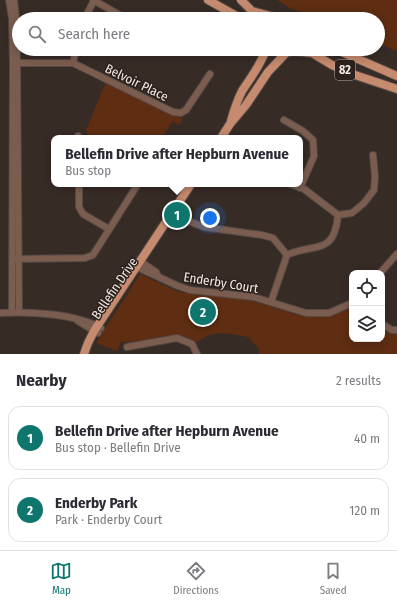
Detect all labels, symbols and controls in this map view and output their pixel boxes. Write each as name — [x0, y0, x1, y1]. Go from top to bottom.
search box — [12, 12, 385, 56]
icon: search — [26, 23, 48, 45]
text: Search here — [58, 25, 130, 43]
road number: 82 — [335, 60, 355, 80]
street label: Belvoir Place — [103, 61, 171, 104]
popup — [51, 135, 303, 187]
text: Bellefin Drive after Hepburn Avenue — [65, 145, 289, 163]
text: Bus stop — [65, 163, 111, 178]
pin: 1 — [164, 200, 190, 230]
your location — [200, 208, 220, 228]
street label: Bellefin Drive — [88, 255, 140, 322]
street label: Enderby Court — [183, 269, 260, 296]
map controls — [349, 270, 385, 342]
button: locate — [349, 270, 385, 306]
pin: 2 — [190, 297, 216, 327]
button: layers — [349, 306, 385, 342]
text: Nearby — [16, 370, 67, 391]
text: 2 results — [336, 373, 381, 388]
text: Bellefin Drive after Hepburn Avenue — [55, 422, 279, 440]
text: 1 — [27, 431, 33, 446]
text: 40 m — [354, 431, 380, 446]
text: Bus stop · Bellefin Drive — [55, 440, 181, 455]
text: Enderby Park — [55, 494, 137, 512]
text: 2 — [27, 503, 33, 518]
text: 120 m — [349, 503, 380, 518]
text: Park · Enderby Court — [55, 512, 162, 527]
tab: Map — [50, 560, 72, 597]
tab: Directions — [173, 560, 219, 597]
tab: Saved — [320, 560, 347, 597]

